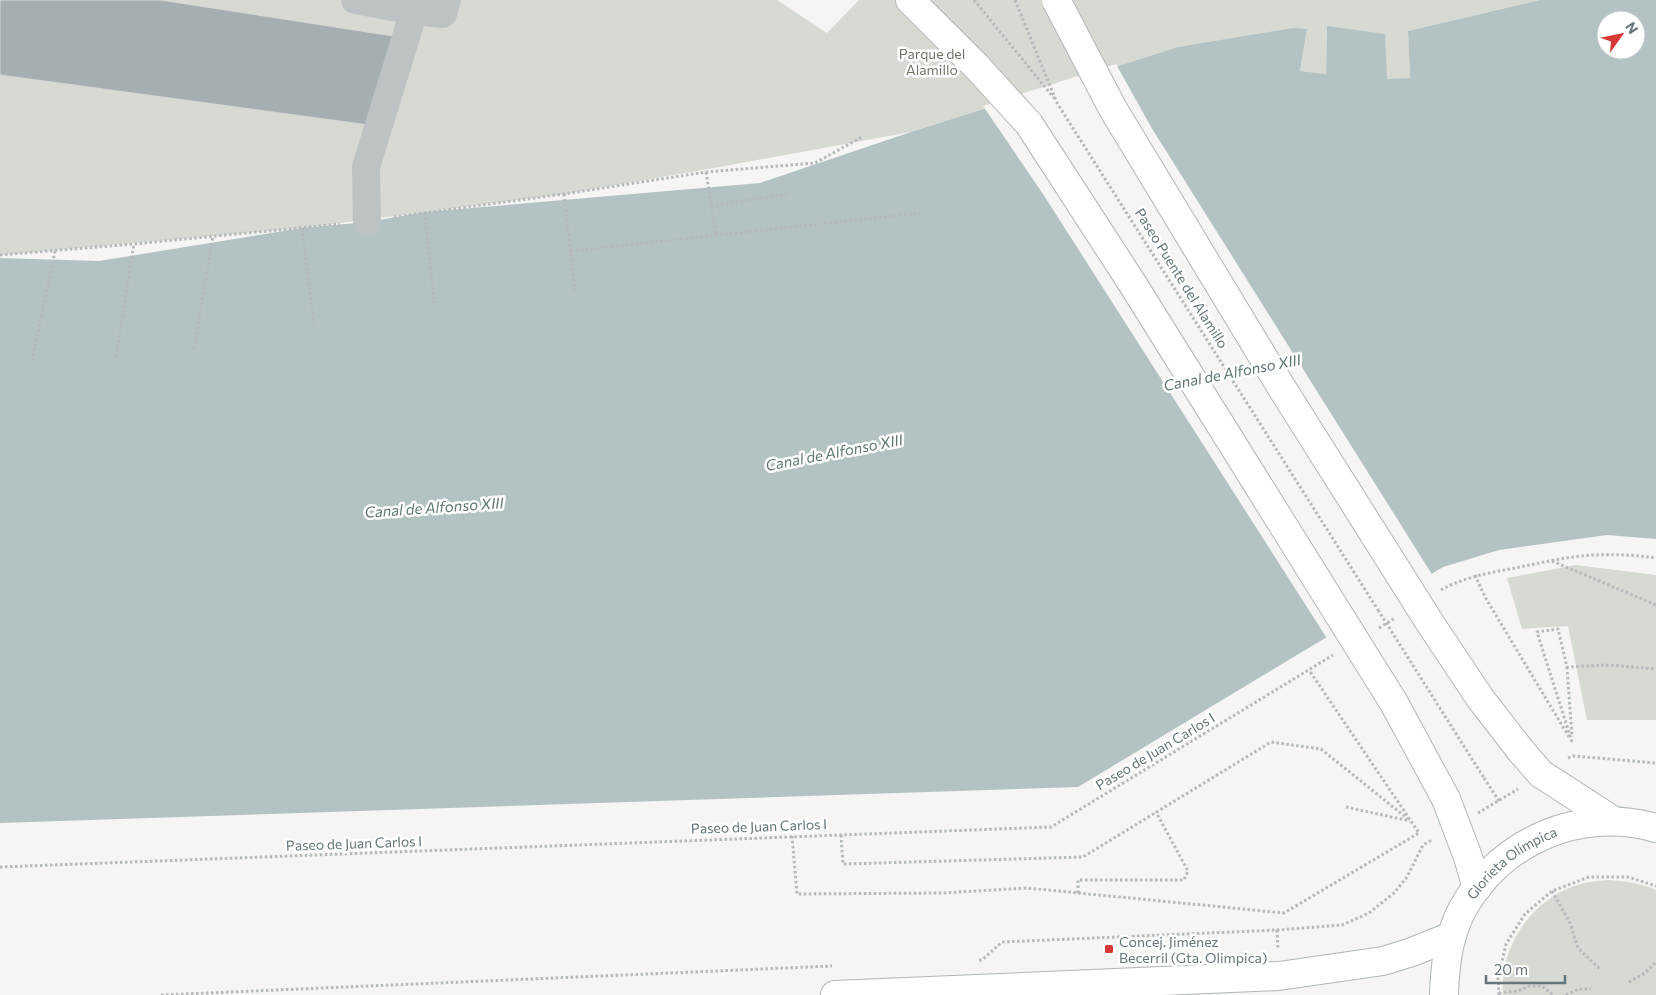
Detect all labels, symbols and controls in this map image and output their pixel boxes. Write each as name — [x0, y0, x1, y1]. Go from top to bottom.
north arrow — [1596, 10, 1646, 60]
text: N — [1622, 19, 1642, 37]
park label: Parque del Alamillo — [899, 45, 965, 78]
street label: Paseo Puente del Alamillo — [1132, 205, 1232, 351]
water label: Canal de Alfonso XIII — [1162, 350, 1303, 394]
water label: Canal de Alfonso XIII — [764, 430, 905, 474]
water label: Canal de Alfonso XIII — [364, 493, 505, 521]
street label: Paseo de Juan Carlos I — [1092, 709, 1218, 793]
street label: Paseo de Juan Carlos I — [691, 815, 827, 837]
street label: Glorieta Olímpica — [1462, 822, 1559, 902]
street label: Paseo de Juan Carlos I — [286, 832, 422, 854]
place label: Concej. Jiménez Becerril (Gta. Olimpica) — [1119, 933, 1267, 966]
marker: Concej. Jiménez Becerril (Gta. Olimpica) — [1103, 943, 1115, 955]
scale bar — [1486, 952, 1565, 984]
text: 20 m — [1494, 960, 1528, 978]

